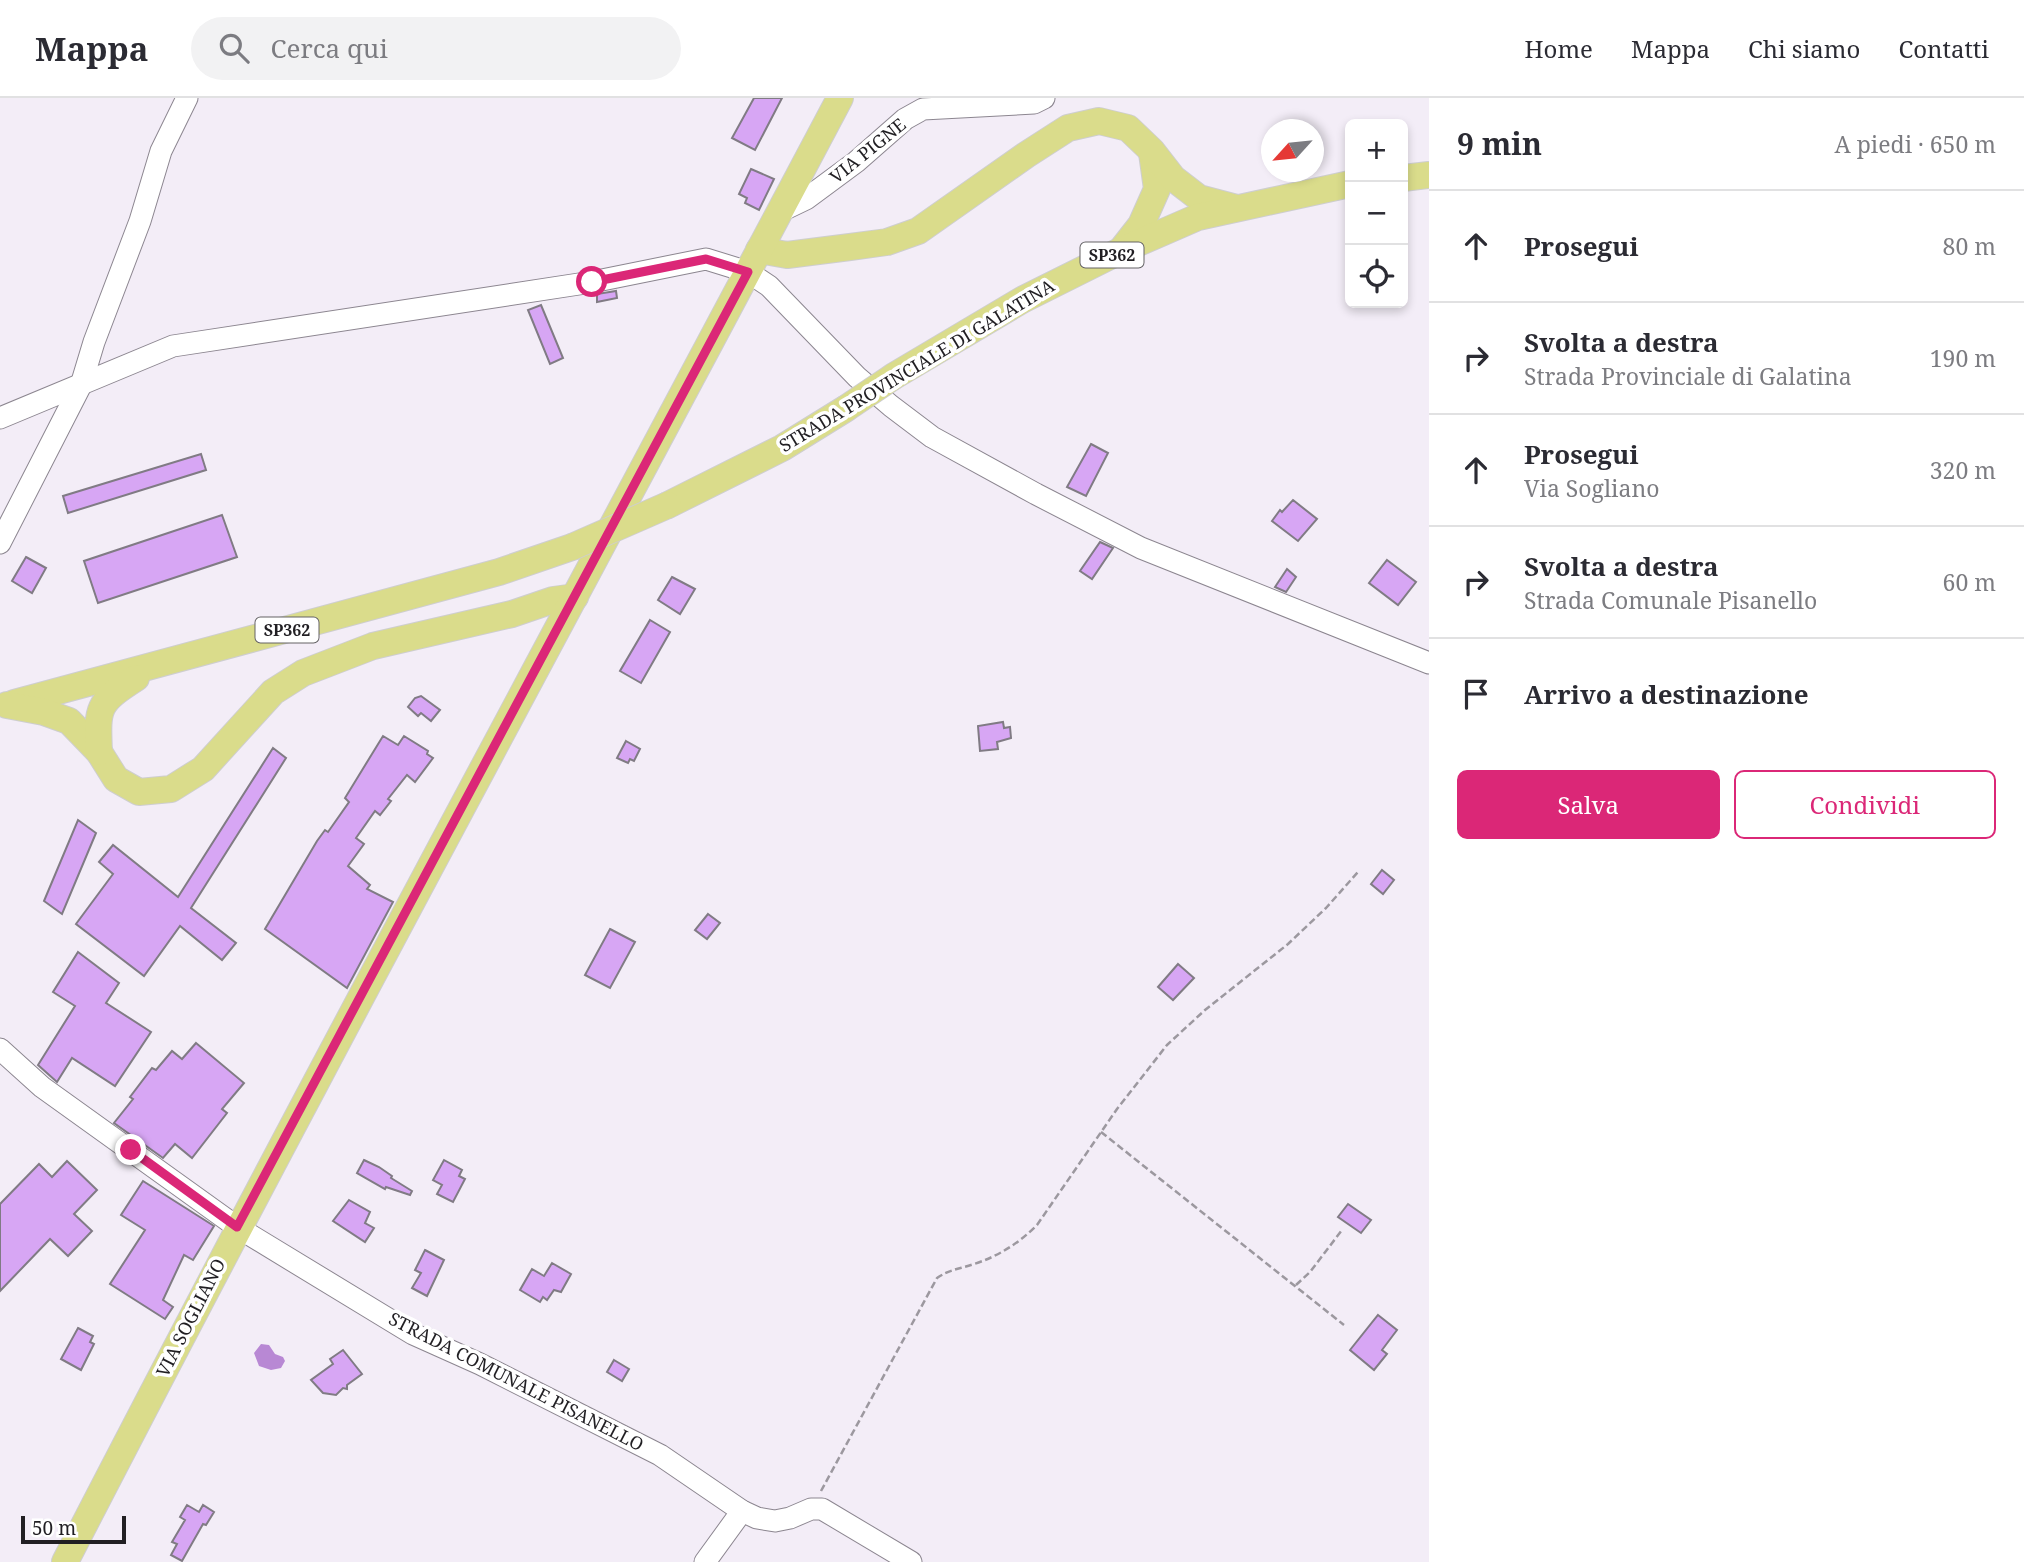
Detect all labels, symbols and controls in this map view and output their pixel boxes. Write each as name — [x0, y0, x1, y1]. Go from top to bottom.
search box — [191, 17, 681, 80]
text: Mappa — [35, 26, 149, 71]
icon: search — [215, 29, 253, 67]
text: Cerca qui — [271, 30, 388, 66]
text: Home — [1525, 32, 1593, 65]
text: Mappa — [1631, 32, 1710, 65]
text: Chi siamo — [1748, 32, 1860, 65]
text: Contatti — [1898, 32, 1989, 65]
street label: VIA PIGNE — [824, 112, 910, 188]
north arrow — [1261, 119, 1324, 182]
map controls — [1345, 119, 1408, 308]
button: + — [1345, 119, 1408, 182]
text: 9 min — [1457, 123, 1542, 164]
text: A piedi · 650 m — [1835, 128, 1996, 160]
button: − — [1345, 182, 1408, 245]
icon: ahead — [1457, 227, 1495, 265]
text: Prosegui — [1524, 228, 1639, 264]
text: 80 m — [1943, 230, 1996, 262]
road number: SP362 — [1080, 242, 1144, 267]
button: locate — [1345, 245, 1408, 308]
route start — [576, 266, 607, 297]
street label: STRADA PROVINCIALE DI GALATINA — [774, 273, 1059, 457]
text: Svolta a destra — [1524, 324, 1719, 360]
icon: right — [1457, 339, 1495, 377]
text: 190 m — [1930, 342, 1996, 374]
text: Strada Provinciale di Galatina — [1524, 360, 1852, 392]
text: Prosegui — [1524, 436, 1639, 472]
icon: ahead — [1457, 451, 1495, 489]
text: 320 m — [1930, 454, 1996, 486]
text: Via Sogliano — [1524, 472, 1660, 504]
text: Svolta a destra — [1524, 548, 1719, 584]
icon: right — [1457, 563, 1495, 601]
text: 60 m — [1943, 566, 1996, 598]
text: Strada Comunale Pisanello — [1524, 584, 1817, 616]
road number: SP362 — [256, 618, 318, 642]
icon: arrive — [1457, 675, 1495, 713]
text: Arrivo a destinazione — [1524, 676, 1809, 712]
button: Salva — [1457, 770, 1720, 839]
button: Condividi — [1734, 770, 1996, 839]
route end — [115, 1134, 146, 1165]
street label: VIA SOGLIANO — [150, 1254, 230, 1381]
street label: STRADA COMUNALE PISANELLO — [385, 1306, 648, 1456]
scale bar — [21, 1513, 126, 1545]
text: 50 m — [32, 1515, 76, 1541]

